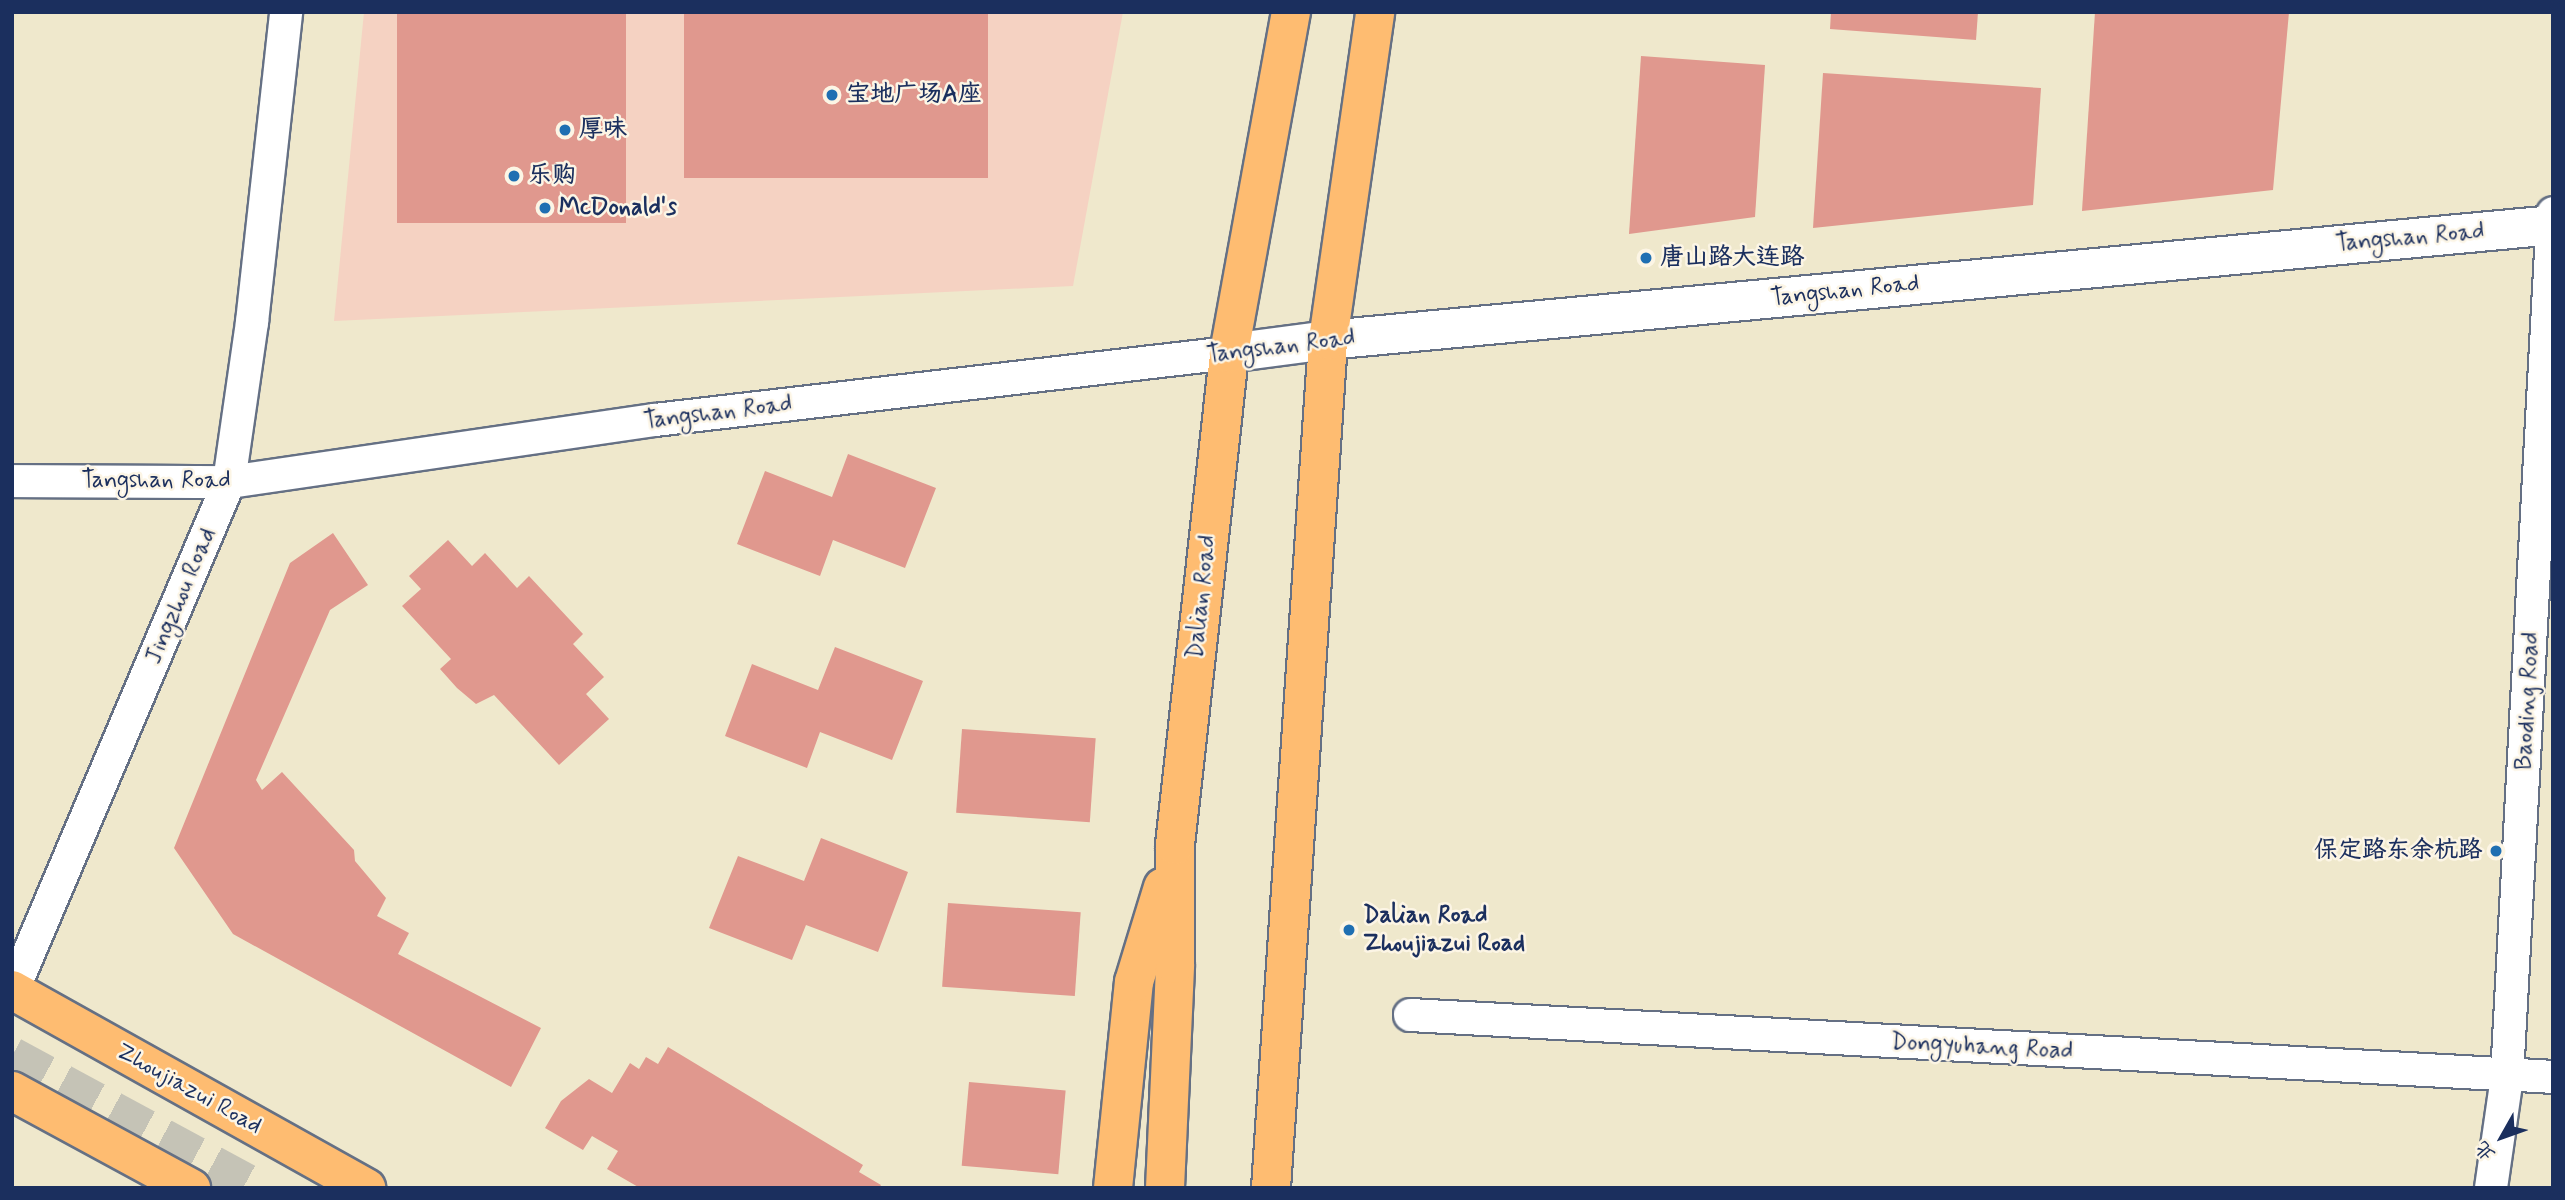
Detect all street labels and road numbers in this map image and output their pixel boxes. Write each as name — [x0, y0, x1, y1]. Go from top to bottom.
street label: Tangshan Road — [2336, 217, 2484, 259]
street label: Tangshan Road — [1770, 269, 1920, 313]
street label: Tangshan Road — [1206, 324, 1356, 370]
street label: Tangshan Road — [643, 390, 793, 436]
street label: Tangshan Road — [82, 467, 230, 495]
street label: Jingzhou Road — [140, 525, 222, 667]
street label: Dalian Road — [1181, 535, 1223, 659]
street label: Baoding Road — [2510, 631, 2546, 771]
street label: Dongyuhang Road — [1890, 1028, 2074, 1066]
street label: Zhoujiazui Road — [111, 1037, 267, 1141]

